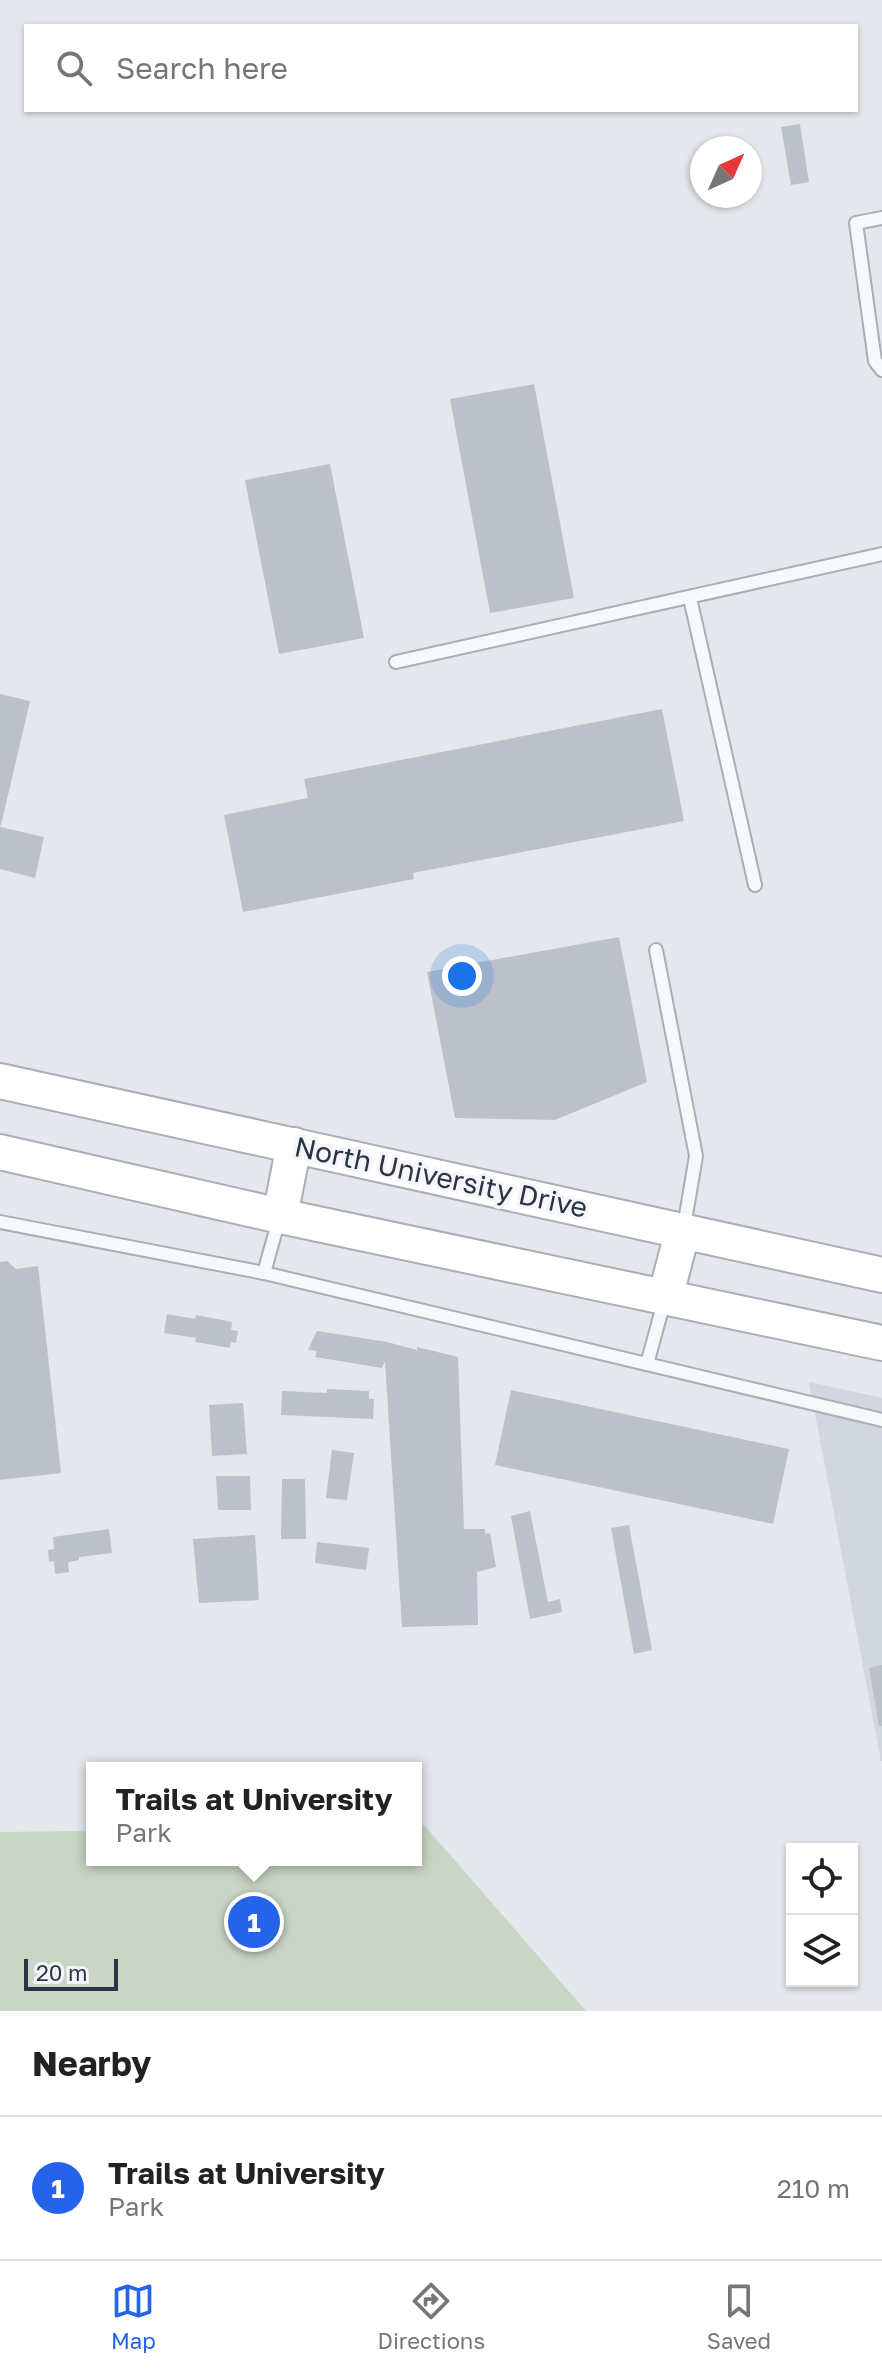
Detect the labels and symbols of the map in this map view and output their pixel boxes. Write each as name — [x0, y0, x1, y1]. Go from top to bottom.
north arrow — [690, 136, 762, 208]
your location — [442, 956, 482, 996]
street label: North University Drive — [292, 1129, 591, 1224]
pin: 1 — [228, 1892, 280, 1952]
scale bar — [24, 1955, 118, 1991]

